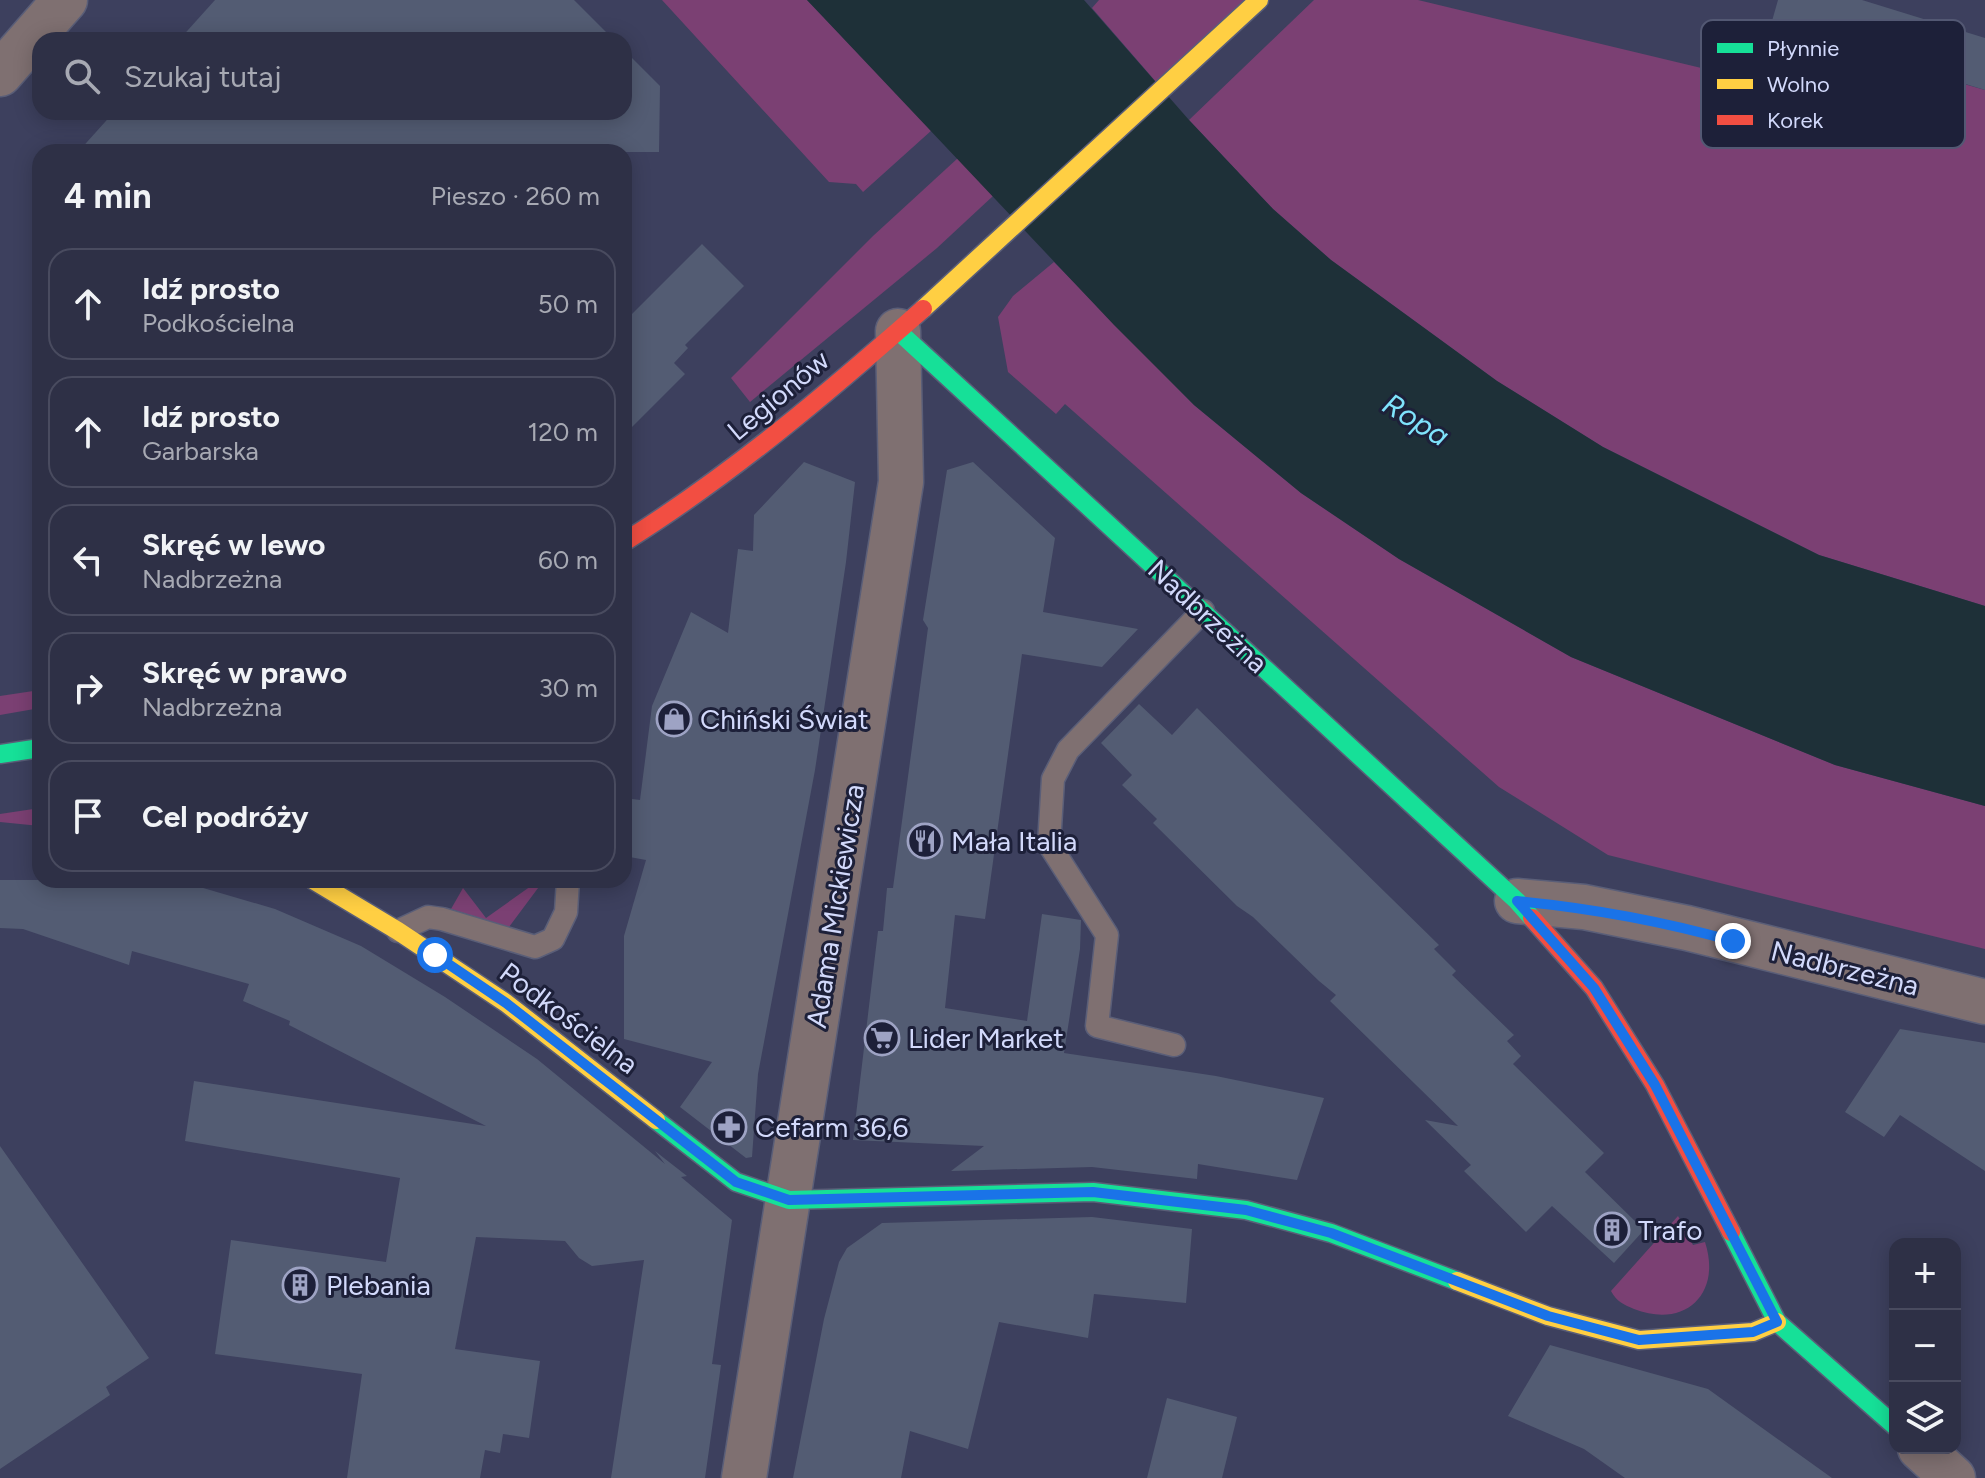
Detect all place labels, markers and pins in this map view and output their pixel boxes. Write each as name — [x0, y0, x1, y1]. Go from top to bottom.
shop icon: Chiński Świat — [655, 700, 693, 738]
place label: Chiński Świat — [700, 702, 868, 736]
restaurant icon: Mała Italia — [906, 822, 944, 860]
place label: Mała Italia — [951, 824, 1077, 858]
supermarket icon: Lider Market — [863, 1019, 901, 1057]
place label: Lider Market — [908, 1021, 1064, 1055]
pharmacy icon: Cefarm 36,6 — [710, 1108, 748, 1146]
place label: Cefarm 36,6 — [755, 1110, 909, 1144]
building icon: Trafo — [1593, 1211, 1631, 1249]
place label: Trafo — [1638, 1213, 1702, 1247]
building icon: Plebania — [281, 1266, 319, 1304]
place label: Plebania — [326, 1268, 431, 1302]

